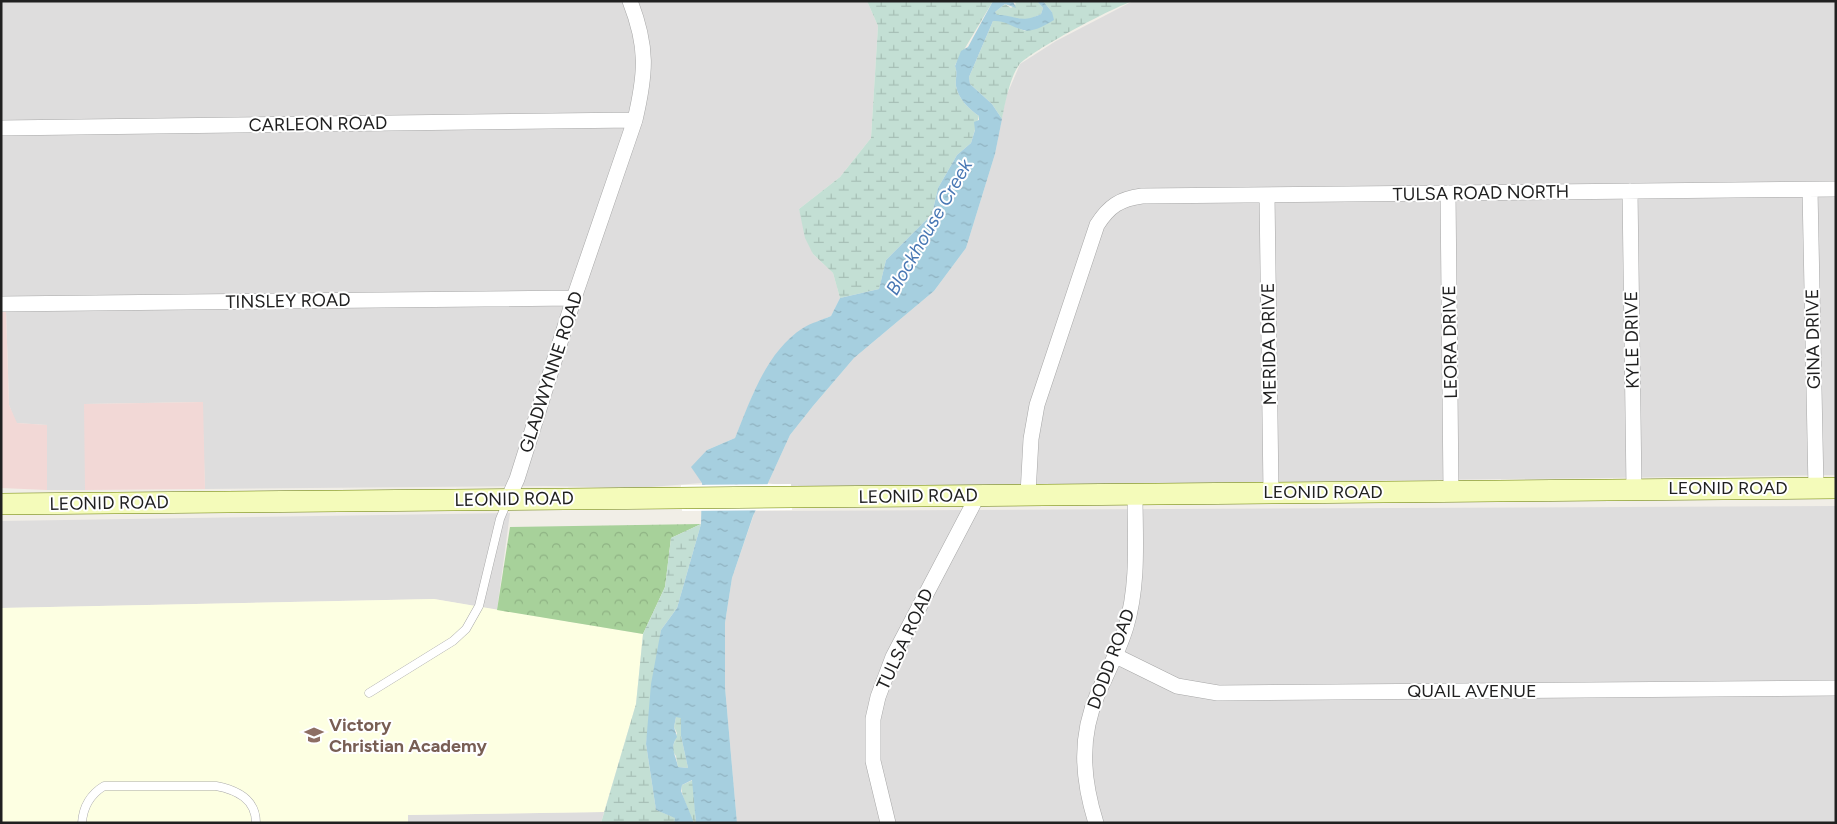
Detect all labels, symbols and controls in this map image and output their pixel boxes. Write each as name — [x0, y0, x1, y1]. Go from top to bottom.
street label: CARLEON ROAD — [249, 112, 387, 136]
water label: Blockhouse Creek — [881, 154, 978, 299]
street label: TULSA ROAD NORTH — [1393, 180, 1569, 206]
street label: MERIDA DRIVE — [1257, 282, 1281, 406]
street label: LEORA DRIVE — [1438, 285, 1462, 399]
street label: TINSLEY ROAD — [225, 289, 351, 313]
street label: GLADWYNNE ROAD — [515, 289, 587, 455]
street label: GINA DRIVE — [1801, 289, 1825, 389]
street label: KYLE DRIVE — [1620, 291, 1644, 389]
street label: LEONID ROAD — [1668, 477, 1788, 499]
street label: LEONID ROAD — [1263, 481, 1383, 503]
street label: LEONID ROAD — [858, 484, 978, 508]
street label: LEONID ROAD — [454, 487, 574, 511]
street label: LEONID ROAD — [49, 491, 169, 515]
street label: TULSA ROAD — [872, 585, 938, 693]
street label: DODD ROAD — [1083, 606, 1139, 712]
street label: QUAIL AVENUE — [1407, 680, 1537, 702]
place label: Victory Christian Academy — [329, 714, 487, 757]
school or university icon: Victory Christian Academy — [303, 724, 325, 746]

